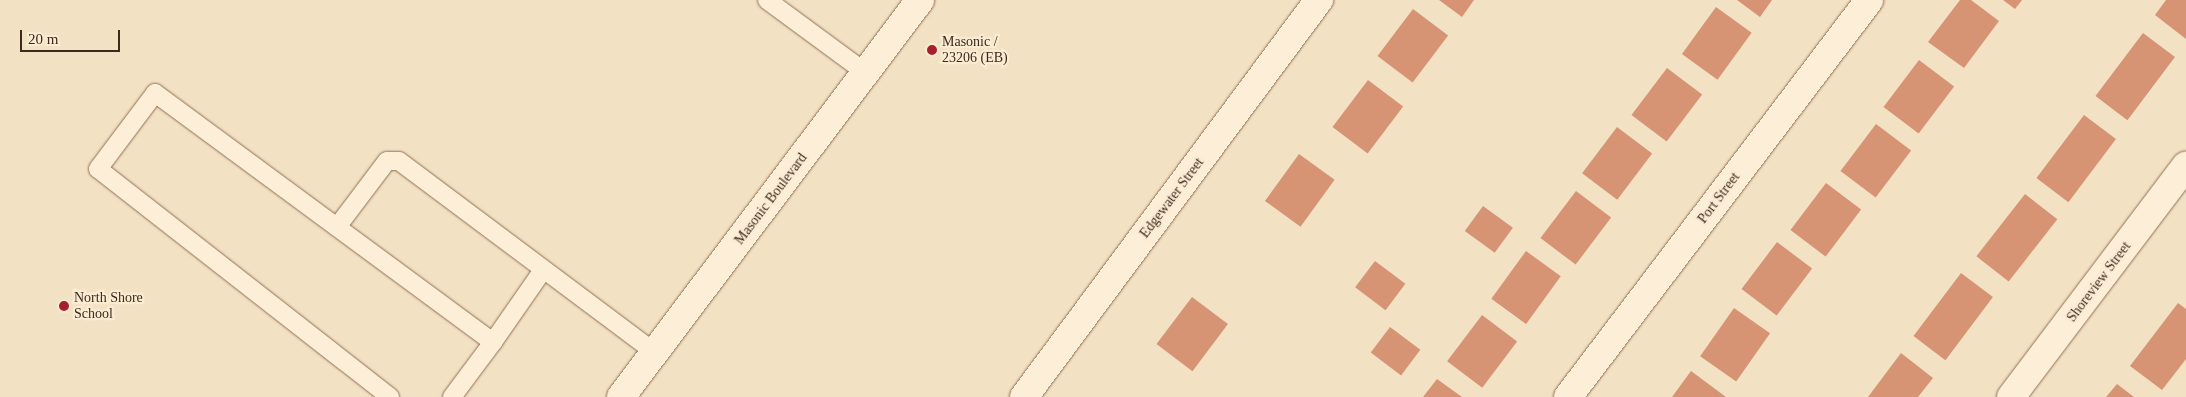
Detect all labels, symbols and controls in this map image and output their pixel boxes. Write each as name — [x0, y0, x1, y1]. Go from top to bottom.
scale bar — [22, 20, 122, 52]
text: 20 m — [28, 31, 58, 47]
place label: Masonic / 23206 (EB) — [942, 34, 1008, 66]
marker: Masonic / 23206 (EB) — [926, 44, 938, 56]
street label: Masonic Boulevard — [731, 150, 811, 248]
street label: Edgewater Street — [1136, 155, 1208, 241]
street label: Port Street — [1694, 169, 1744, 227]
street label: Shoreview Street — [2063, 239, 2135, 325]
place label: North Shore School — [74, 290, 143, 322]
marker: North Shore School — [58, 300, 70, 312]

